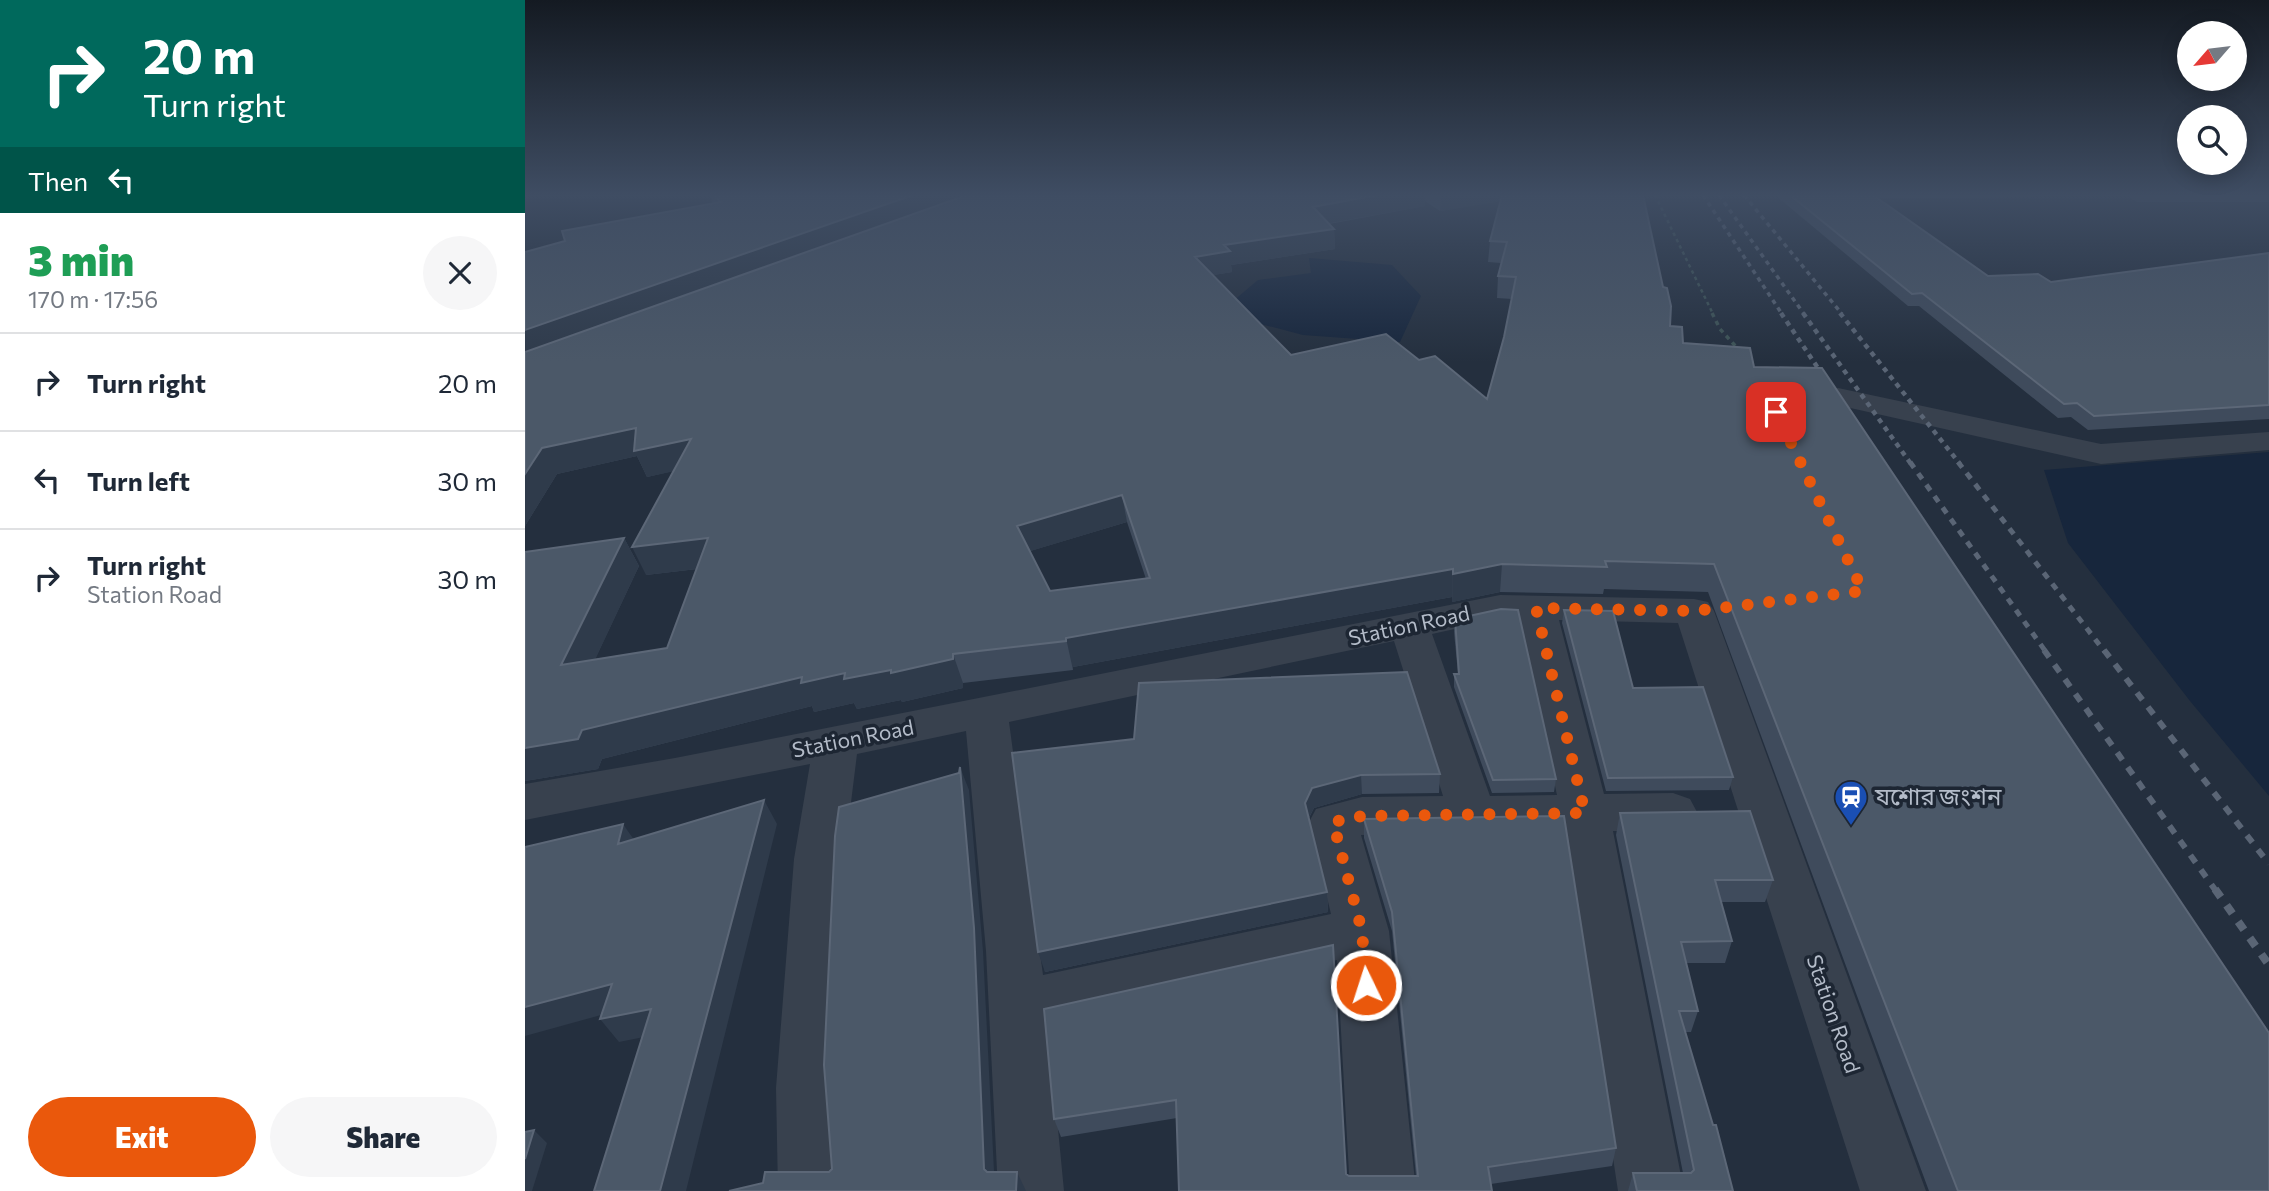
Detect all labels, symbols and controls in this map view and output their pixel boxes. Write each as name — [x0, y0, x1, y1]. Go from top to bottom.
north arrow — [2177, 21, 2247, 91]
map controls — [2177, 21, 2247, 175]
text: 20 m — [143, 24, 255, 84]
icon: right — [28, 28, 119, 119]
text: Turn right — [143, 84, 286, 124]
button: search — [2177, 105, 2247, 175]
icon: left — [102, 161, 140, 199]
text: Then — [28, 165, 88, 196]
text: 3 min — [28, 233, 134, 285]
button: close — [423, 236, 497, 310]
text: 170 m · 17:56 — [28, 285, 158, 313]
icon: right — [28, 363, 66, 401]
text: Turn right — [87, 367, 206, 398]
text: 20 m — [438, 367, 497, 398]
pin — [1746, 382, 1806, 442]
icon: arrive — [1757, 393, 1795, 431]
icon: left — [28, 461, 66, 499]
text: Turn left — [87, 465, 190, 496]
text: 30 m — [438, 465, 497, 496]
text: Turn right — [87, 549, 206, 580]
icon: right — [28, 559, 66, 597]
text: 30 m — [438, 563, 497, 594]
text: Station Road — [87, 580, 222, 608]
street label: Station Road — [1346, 599, 1472, 650]
street label: Station Road — [790, 713, 916, 762]
station icon: যশোর জংশন — [1832, 778, 1870, 827]
place label: যশোর জংশন — [1874, 781, 2002, 810]
position arrow — [1329, 948, 1403, 1022]
street label: Station Road — [1803, 951, 1866, 1076]
button: Exit — [28, 1097, 256, 1177]
button: Share — [270, 1097, 497, 1177]

